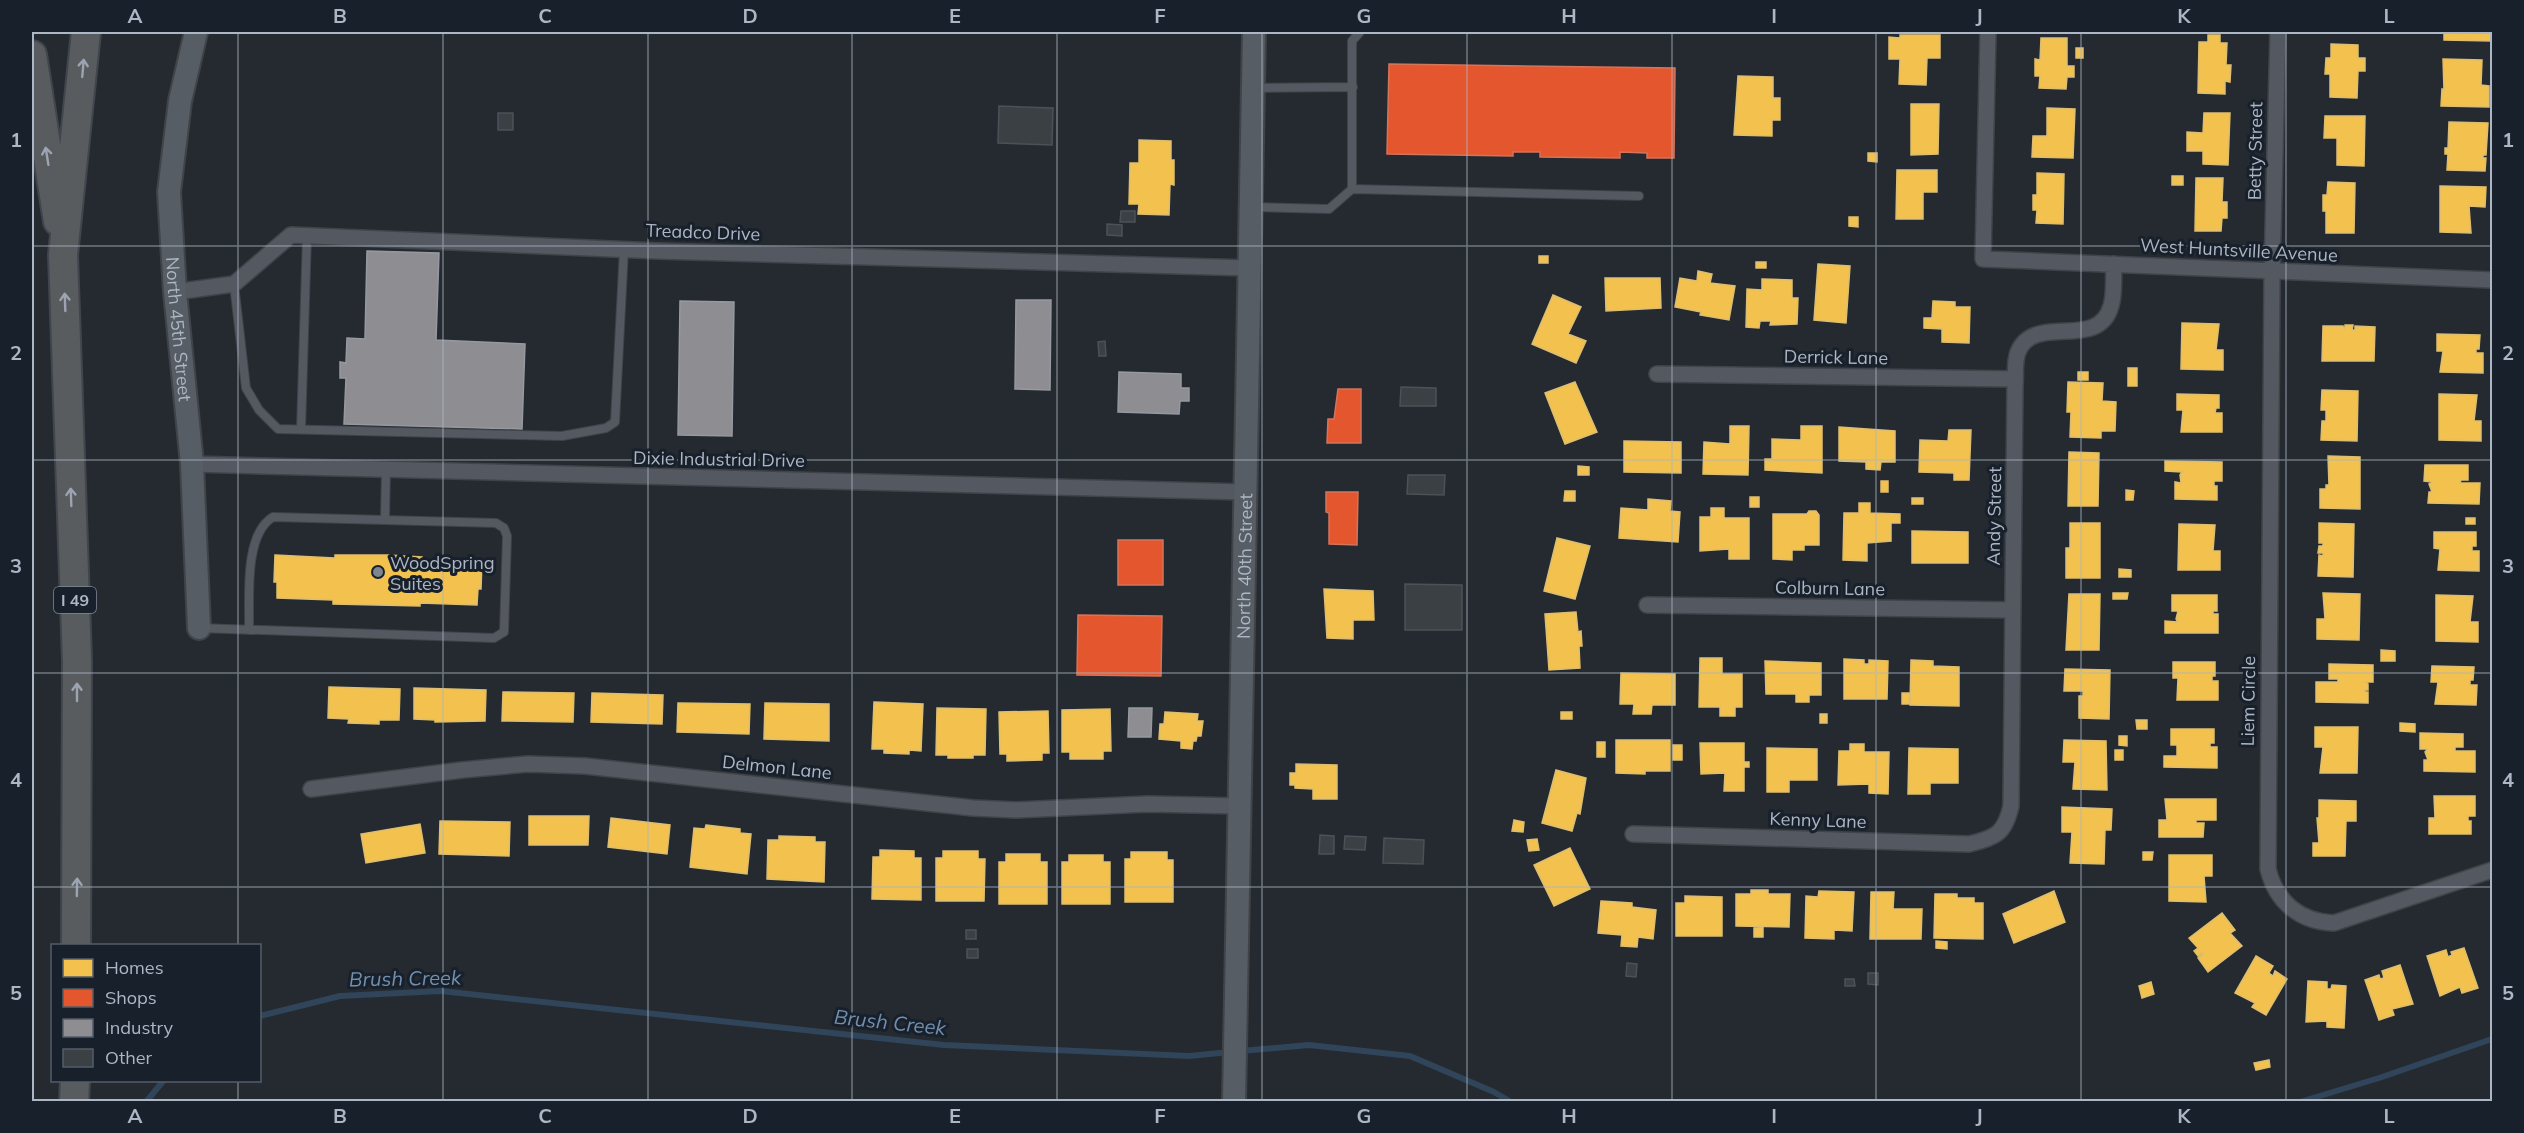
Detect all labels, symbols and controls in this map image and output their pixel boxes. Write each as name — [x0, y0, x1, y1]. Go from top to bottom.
text: A — [128, 3, 143, 28]
text: B — [333, 3, 347, 28]
text: C — [538, 3, 552, 28]
text: D — [742, 3, 758, 28]
text: E — [949, 3, 961, 28]
text: F — [1154, 3, 1166, 28]
text: G — [1357, 3, 1371, 28]
text: H — [1561, 3, 1577, 28]
text: I — [1771, 3, 1777, 28]
text: J — [1975, 3, 1983, 28]
text: K — [2177, 3, 2191, 28]
text: L — [2383, 3, 2395, 28]
one-way arrow — [78, 58, 89, 78]
street label: Betty Street — [2243, 102, 2267, 200]
text: 1 — [10, 127, 22, 152]
text: 1 — [2502, 127, 2514, 152]
one-way arrow — [41, 147, 52, 167]
street label: Treadco Drive — [645, 219, 761, 245]
street label: West Huntsville Avenue — [2140, 233, 2338, 267]
street label: North 45th Street — [161, 256, 197, 403]
one-way arrow — [59, 293, 70, 313]
text: 2 — [10, 340, 22, 365]
text: 2 — [2502, 340, 2514, 365]
street label: Derrick Lane — [1784, 345, 1888, 369]
street label: Dixie Industrial Drive — [633, 446, 805, 472]
street label: Andy Street — [1982, 466, 2006, 566]
one-way arrow — [65, 488, 76, 508]
street label: North 40th Street — [1231, 493, 1257, 639]
place label: WoodSpring Suites — [390, 551, 495, 595]
text: 3 — [10, 553, 22, 578]
text: 3 — [2502, 553, 2514, 578]
marker: WoodSpring Suites — [371, 565, 385, 579]
street label: Colburn Lane — [1775, 576, 1885, 600]
road number: I 49 — [54, 587, 96, 613]
street label: Liem Circle — [2236, 656, 2260, 746]
one-way arrow — [71, 683, 83, 703]
street label: Delmon Lane — [721, 750, 833, 784]
text: 4 — [10, 767, 22, 792]
text: 4 — [2502, 767, 2514, 792]
street label: Kenny Lane — [1769, 807, 1867, 833]
one-way arrow — [71, 878, 83, 898]
legend — [51, 944, 261, 1082]
text: Homes — [105, 956, 164, 979]
water label: Brush Creek — [349, 965, 462, 991]
text: 5 — [10, 980, 22, 1005]
text: 5 — [2502, 980, 2514, 1005]
text: Shops — [105, 986, 157, 1009]
water label: Brush Creek — [833, 1004, 948, 1040]
text: Industry — [105, 1016, 174, 1039]
text: Other — [105, 1046, 153, 1069]
text: A — [128, 1103, 143, 1128]
text: B — [333, 1103, 347, 1128]
text: C — [538, 1103, 552, 1128]
text: D — [742, 1103, 758, 1128]
text: E — [949, 1103, 961, 1128]
text: F — [1154, 1103, 1166, 1128]
text: G — [1357, 1103, 1371, 1128]
text: H — [1561, 1103, 1577, 1128]
text: I — [1771, 1103, 1777, 1128]
text: J — [1975, 1103, 1983, 1128]
text: K — [2177, 1103, 2191, 1128]
text: L — [2383, 1103, 2395, 1128]

